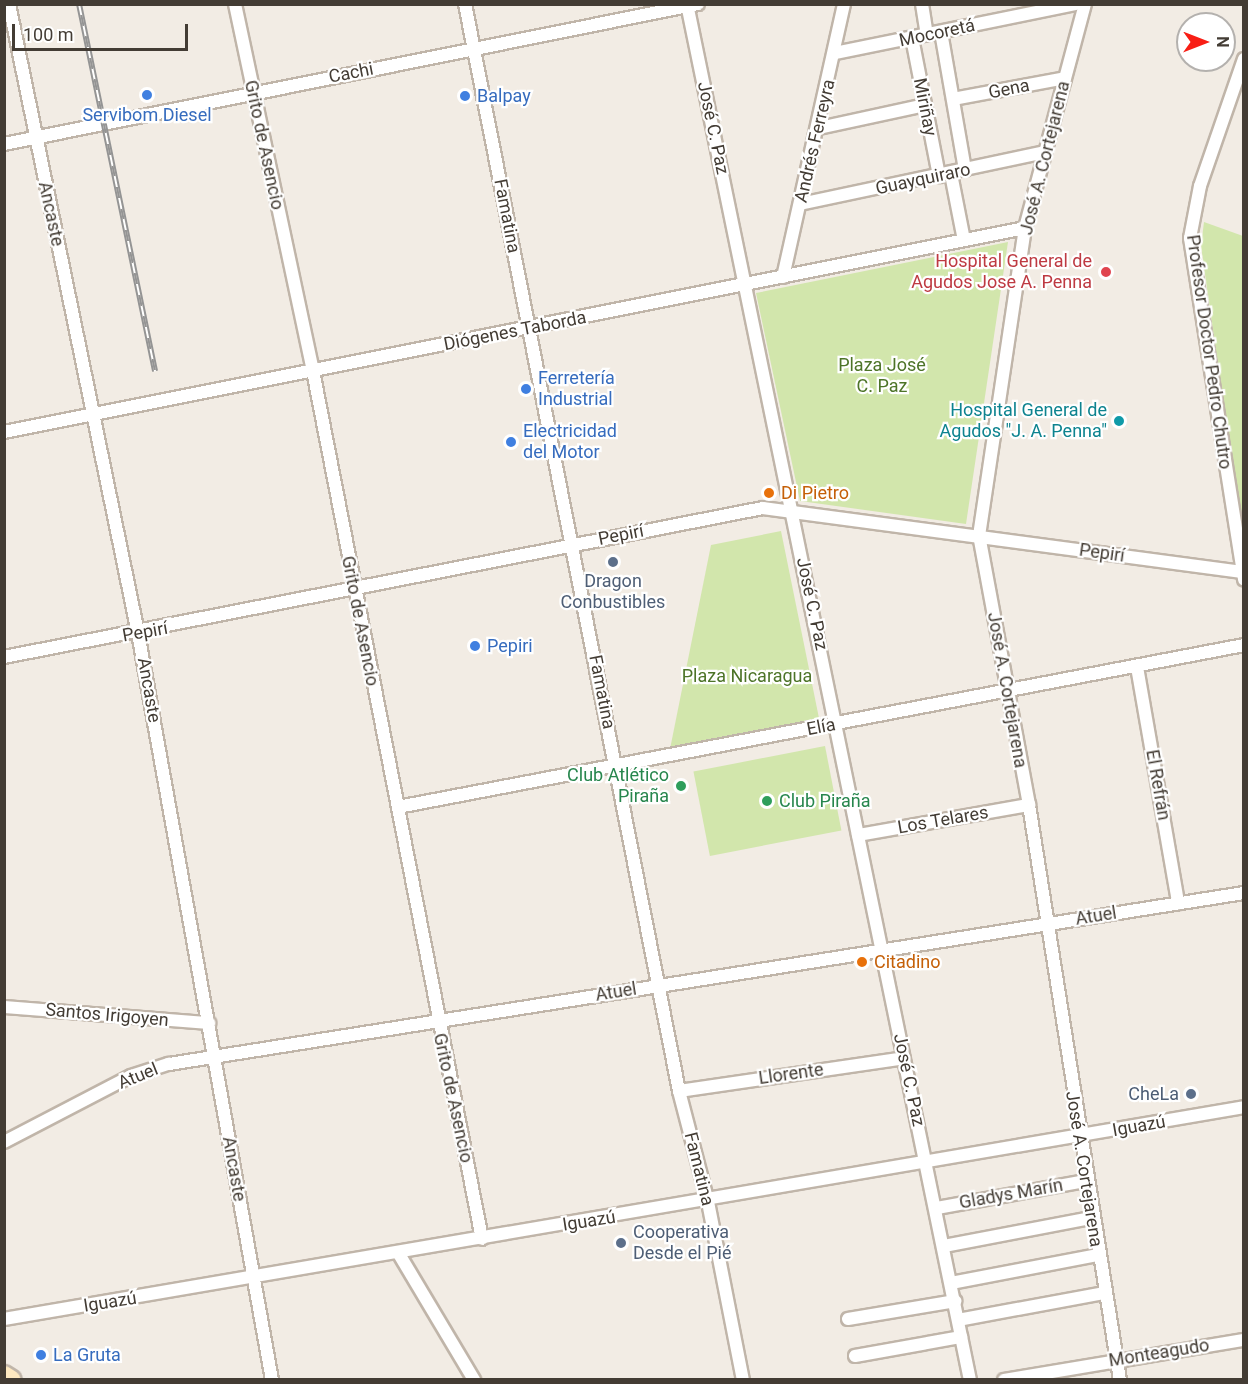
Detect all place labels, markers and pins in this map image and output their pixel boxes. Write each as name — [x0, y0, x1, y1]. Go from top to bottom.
place label: Balpay — [477, 85, 531, 107]
marker: Servibom Diesel — [140, 88, 154, 102]
marker: Balpay — [458, 89, 472, 103]
place label: Servibom Diesel — [82, 104, 212, 126]
place label: Hospital General de Agudos Jose A. Penna — [911, 251, 1092, 294]
marker: Hospital General de Agudos Jose A. Penna — [1097, 263, 1115, 281]
place label: Ferretería Industrial — [538, 368, 615, 410]
marker: Ferretería Industrial — [519, 382, 533, 396]
place label: Hospital General de Agudos "J. A. Penna" — [940, 400, 1107, 442]
marker: Hospital General de Agudos "J. A. Penna" — [1112, 414, 1126, 428]
place label: Electricidad del Motor — [523, 421, 617, 464]
marker: Electricidad del Motor — [504, 435, 518, 449]
place label: Di Pietro — [781, 482, 849, 504]
marker: Di Pietro — [762, 486, 776, 500]
marker: Dragon Conbustibles — [606, 555, 620, 569]
place label: Dragon Conbustibles — [561, 571, 665, 614]
place label: Pepiri — [487, 635, 533, 657]
marker: Pepiri — [468, 639, 482, 653]
place label: Club Atlético Piraña — [567, 765, 669, 808]
marker: Club Atlético Piraña — [674, 779, 688, 793]
place label: Club Piraña — [779, 790, 871, 812]
marker: Club Piraña — [760, 794, 774, 808]
place label: Citadino — [874, 951, 941, 973]
marker: Citadino — [855, 955, 869, 969]
place label: CheLa — [1128, 1083, 1179, 1105]
marker: CheLa — [1184, 1087, 1198, 1101]
place label: Cooperativa Desde el Pié — [633, 1222, 731, 1264]
marker: Cooperativa Desde el Pié — [614, 1236, 628, 1250]
place label: La Gruta — [53, 1344, 121, 1366]
marker: La Gruta — [34, 1348, 48, 1362]

